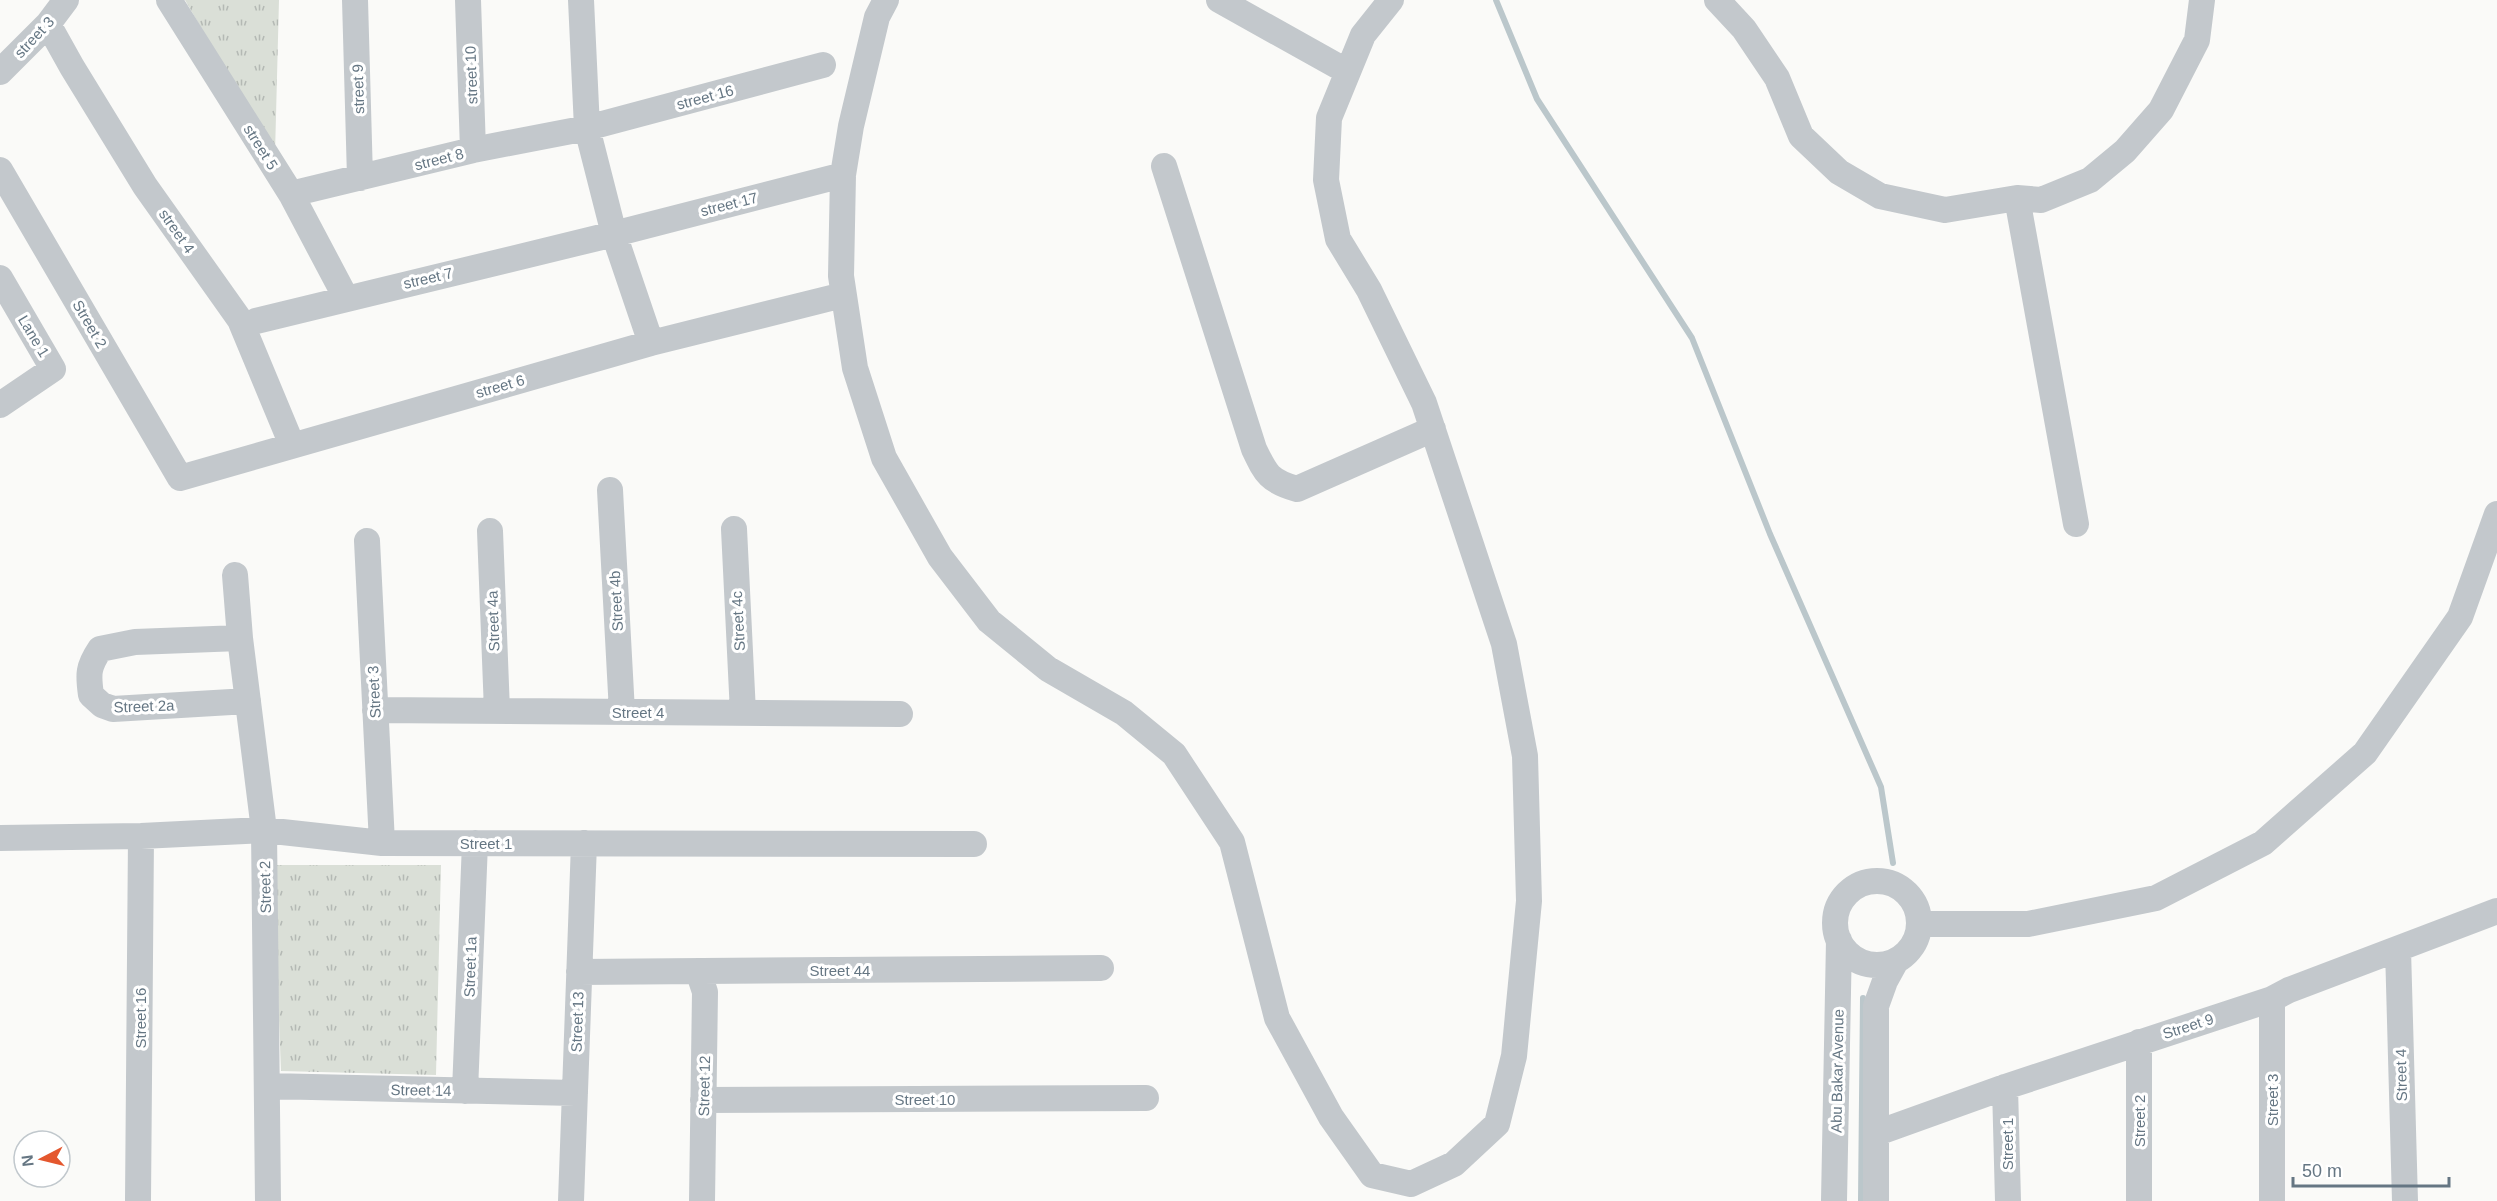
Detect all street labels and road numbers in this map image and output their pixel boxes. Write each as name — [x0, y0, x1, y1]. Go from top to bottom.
street label: street 3 — [11, 13, 57, 61]
street label: street 10 — [461, 46, 481, 104]
street label: street 9 — [349, 64, 367, 114]
street label: street 16 — [675, 81, 735, 113]
street label: street 5 — [241, 121, 281, 173]
street label: street 8 — [413, 145, 465, 173]
street label: street 17 — [699, 189, 759, 219]
street label: street 4 — [156, 206, 198, 256]
street label: street 7 — [402, 264, 454, 292]
street label: Street 2 — [70, 297, 110, 351]
street label: Lane 1 — [15, 312, 53, 360]
street label: street 6 — [474, 371, 526, 401]
street label: Street 4b — [606, 570, 626, 632]
street label: Street 4a — [483, 590, 503, 652]
street label: Street 4c — [728, 590, 748, 651]
street label: Street 3 — [364, 665, 384, 719]
street label: Street 2a — [113, 696, 175, 716]
street label: Street 4 — [612, 704, 664, 721]
street label: Street 1 — [460, 835, 512, 852]
street label: Street 2 — [256, 861, 274, 913]
street label: Street 1a — [460, 936, 480, 998]
street label: Street 44 — [810, 962, 870, 979]
street label: Street 16 — [132, 988, 149, 1048]
street label: Street 13 — [567, 991, 587, 1053]
street label: Abu Bakar Avenue — [1827, 1009, 1847, 1133]
street label: Street 9 — [2160, 1010, 2216, 1042]
street label: Street 4 — [2392, 1049, 2410, 1101]
street label: Street 12 — [695, 1055, 713, 1117]
street label: Street 3 — [2264, 1074, 2281, 1126]
street label: Street 14 — [390, 1081, 452, 1099]
street label: Street 10 — [895, 1091, 955, 1108]
street label: Street 2 — [2131, 1095, 2148, 1147]
street label: Street 1 — [1999, 1118, 2016, 1170]

